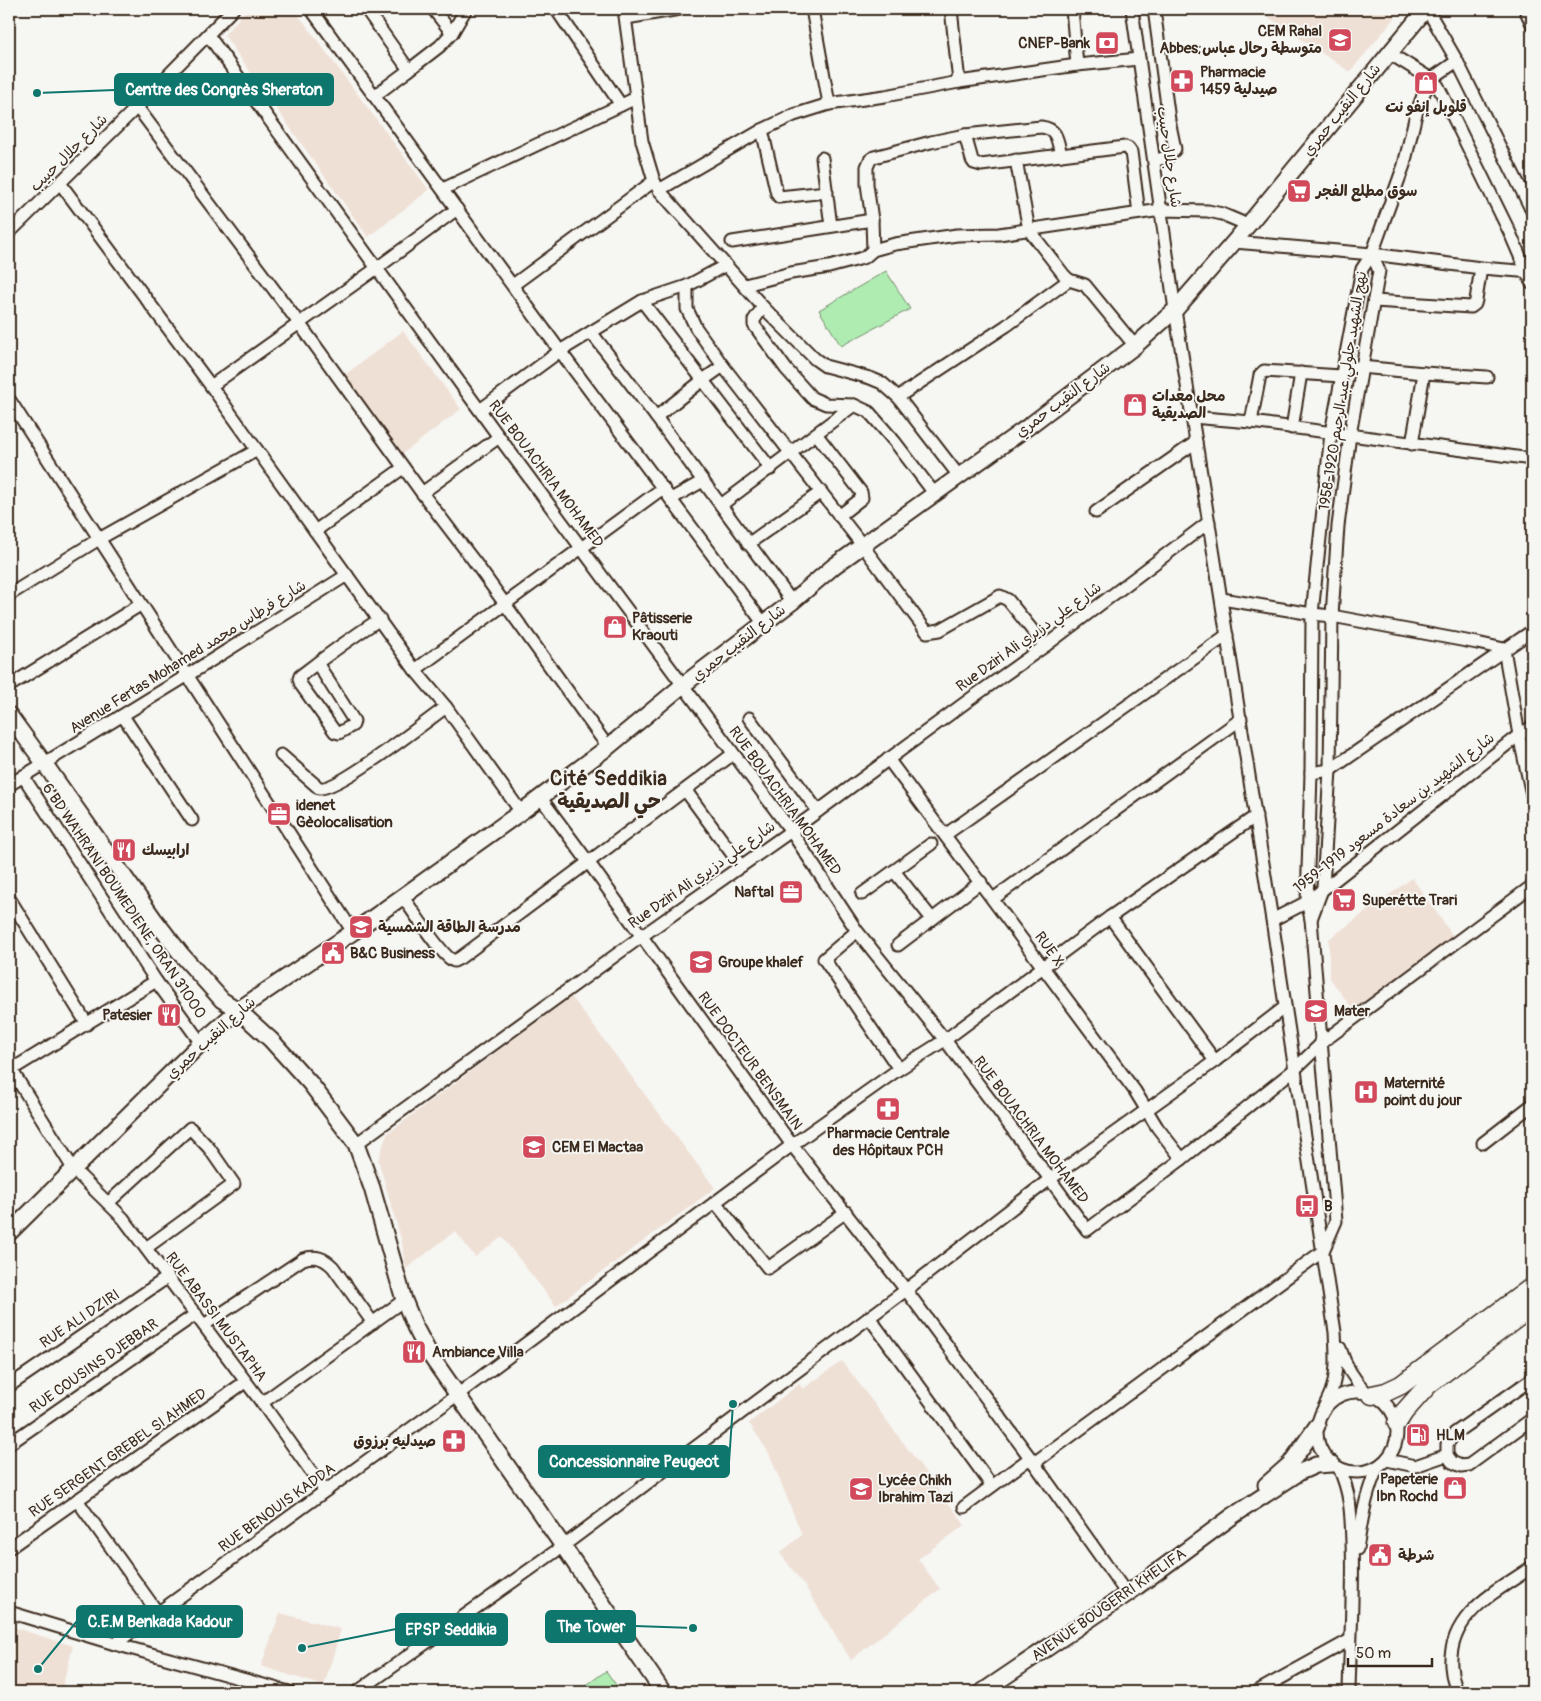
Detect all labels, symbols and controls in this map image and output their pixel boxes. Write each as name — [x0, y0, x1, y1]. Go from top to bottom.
place label: CEM Rahal Abbes;متوسطة رحال عباس — [1159, 22, 1322, 58]
school or university icon: CEM Rahal Abbes;متوسطة رحال عباس — [1327, 27, 1353, 53]
bank icon: CNEP-Bank — [1094, 30, 1120, 56]
place label: CNEP-Bank — [1018, 34, 1091, 53]
street label: شارع النقيب حمري — [1299, 60, 1386, 161]
place label: Pharmacie 1459 صيدلية — [1200, 63, 1278, 99]
pharmacy icon: Pharmacie 1459 صيدلية — [1169, 68, 1195, 94]
shop icon: قلوبل إنفو نت — [1413, 70, 1439, 96]
callout: Centre des Congrès Sheraton — [115, 74, 333, 105]
text: Centre des Congrès Sheraton — [125, 80, 323, 100]
place label: قلوبل إنفو نت — [1385, 98, 1467, 117]
street label: شارع جلال حبيب — [1152, 105, 1186, 209]
street label: شارع جلال حبيب — [26, 110, 112, 196]
supermarket icon: سوق مطلع الفجر — [1286, 178, 1312, 204]
place label: سوق مطلع الفجر — [1314, 182, 1417, 202]
street label: نهج الشهيد جلولي عبد الرحيم 1920-1958 — [1315, 270, 1374, 513]
street label: شارع النقيب حمري — [1012, 358, 1115, 443]
place label: محل معدات الصديقية — [1152, 387, 1225, 423]
shop icon: محل معدات الصديقية — [1122, 392, 1148, 418]
street label: RUE BOUACHRIA MOHAMED — [484, 397, 608, 551]
street label: Avenue Fertas Mohamed شارع فرطاس محمد — [66, 576, 310, 738]
street label: Rue Dziri Ali شارع علي دزيري — [953, 578, 1107, 699]
street label: شارع النقيب حمري — [688, 600, 790, 686]
place label: Pâtisserie Kraouti — [632, 609, 693, 645]
shop icon: Pâtisserie Kraouti — [602, 614, 628, 640]
street label: RUE BOUACHRIA MOHAMED — [725, 723, 845, 879]
street label: شارع الشهيد بن سعادة مسعود 1919-1959 — [1290, 729, 1498, 897]
district label: Cité Seddikia حي الصديقية — [550, 766, 668, 819]
street label: 6 BD WAHRANI BOUMEDIENE, ORAN 31000 — [38, 780, 210, 1022]
place label: idenet Gèolocalisation — [296, 796, 393, 832]
office icon: idenet Gèolocalisation — [266, 801, 292, 827]
street label: Rue Dziri Ali شارع علي دزيري — [625, 817, 781, 935]
restaurant icon: ارابيسك — [111, 837, 137, 863]
place label: ارابيسك — [142, 841, 190, 860]
office icon: Naftal — [778, 879, 804, 905]
place label: Naftal — [734, 883, 774, 902]
supermarket icon: Superétte Trari — [1331, 887, 1357, 913]
place label: Superétte Trari — [1362, 891, 1457, 910]
school or university icon: مدرسة الطاقة الشمسية — [348, 914, 374, 940]
place label: مدرسة الطاقة الشمسية — [378, 918, 521, 937]
street label: RUE X — [1030, 928, 1068, 970]
public building icon: B&C Business — [320, 940, 346, 966]
place label: B&C Business — [350, 944, 435, 963]
school or university icon: Groupe khalef — [688, 949, 714, 975]
place label: Groupe khalef — [718, 953, 805, 972]
street label: RUE DOCTEUR BENSMAIN — [693, 988, 807, 1134]
street label: شارع النقيب حمري — [162, 993, 260, 1084]
school or university icon: Mater — [1303, 998, 1329, 1024]
restaurant icon: Patesier — [156, 1002, 182, 1028]
place label: Mater — [1334, 1002, 1371, 1021]
place label: Patesier — [102, 1006, 153, 1025]
street label: RUE BOUACHRIA MOHAMED — [969, 1053, 1093, 1207]
place label: Maternité point du jour — [1384, 1074, 1462, 1110]
hospital icon: Maternité point du jour — [1353, 1079, 1379, 1105]
pharmacy icon: Pharmacie Centrale des Hôpitaux PCH — [875, 1096, 901, 1122]
place label: Pharmacie Centrale des Hôpitaux PCH — [827, 1124, 950, 1160]
school or university icon: CEM El Mactaa — [521, 1134, 547, 1160]
place label: CEM El Mactaa — [552, 1138, 643, 1157]
bus stop icon: B — [1294, 1193, 1320, 1219]
place label: B — [1324, 1197, 1333, 1216]
street label: RUE ABASSI MUSTAPHA — [161, 1249, 271, 1386]
street label: RUE ALI DZIRI — [36, 1285, 124, 1353]
street label: RUE COUSINS DJEBBAR — [26, 1314, 162, 1418]
restaurant icon: Ambiance Villa — [401, 1339, 427, 1365]
place label: Ambiance Villa — [432, 1343, 524, 1362]
street label: RUE SERGENT GREBEL SI AHMED — [25, 1384, 211, 1522]
fuel station icon: HLM — [1405, 1422, 1431, 1448]
place label: HLM — [1436, 1426, 1465, 1445]
pharmacy icon: صيدليه برزوق — [441, 1428, 467, 1454]
place label: صيدليه برزوق — [353, 1432, 436, 1451]
callout: Concessionnaire Peugeot — [539, 1446, 729, 1477]
text: Concessionnaire Peugeot — [549, 1452, 719, 1472]
street label: RUE BENOUIS KADDA — [215, 1459, 339, 1557]
place label: Papeterie Ibn Rochd — [1376, 1470, 1439, 1506]
place label: Lycée Chikh Ibrahim Tazi — [878, 1471, 953, 1507]
shop icon: Papeterie Ibn Rochd — [1442, 1475, 1468, 1501]
school or university icon: Lycée Chikh Ibrahim Tazi — [848, 1476, 874, 1502]
public building icon: شرطة — [1367, 1542, 1393, 1568]
street label: AVENUE BOUGERRI KHELIFA — [1028, 1544, 1190, 1666]
place label: شرطة — [1398, 1546, 1434, 1565]
callout: C.E.M Benkada Kadour — [77, 1606, 242, 1637]
callout: The Tower — [546, 1611, 635, 1642]
text: C.E.M Benkada Kadour — [87, 1612, 233, 1632]
callout: EPSP Seddikia — [396, 1614, 507, 1645]
text: The Tower — [556, 1617, 626, 1637]
text: EPSP Seddikia — [405, 1620, 497, 1640]
scale bar — [1348, 1636, 1432, 1668]
text: 50 m — [1356, 1644, 1391, 1663]

